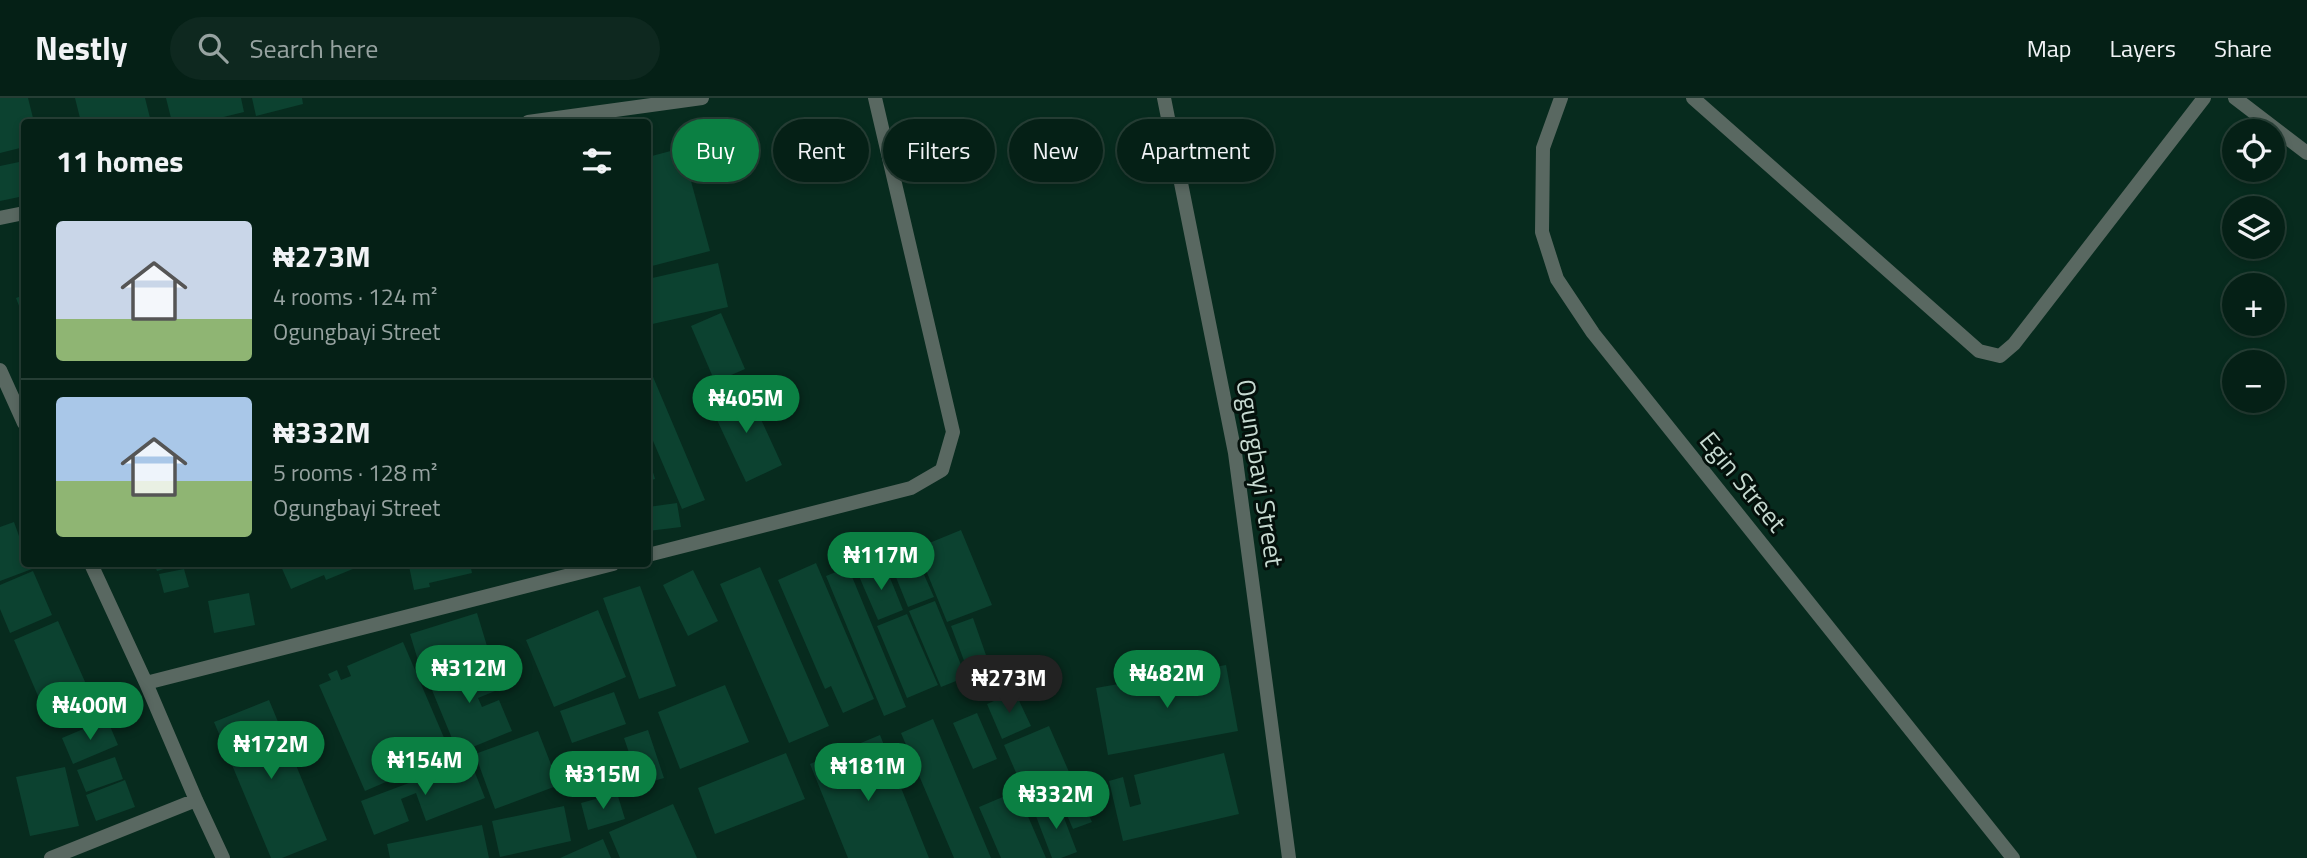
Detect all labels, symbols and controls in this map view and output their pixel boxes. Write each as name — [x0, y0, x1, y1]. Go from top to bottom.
search box — [170, 17, 660, 80]
text: Nestly — [35, 23, 128, 73]
icon: search — [194, 29, 232, 67]
text: Search here — [250, 29, 378, 68]
text: Map — [2027, 30, 2072, 66]
text: Layers — [2110, 30, 2176, 66]
text: Share — [2214, 30, 2272, 66]
chip: Buy — [672, 119, 759, 182]
chip: Rent — [773, 119, 869, 182]
chip: Filters — [883, 119, 995, 182]
chip: New — [1009, 119, 1103, 182]
chip: Apartment — [1117, 119, 1274, 182]
map controls — [2222, 119, 2285, 413]
button: locate — [2222, 119, 2285, 182]
text: 11 homes — [56, 138, 183, 184]
icon: filters — [578, 142, 616, 180]
button: layers — [2222, 196, 2285, 259]
text: ₦273M — [273, 233, 371, 279]
icon: home — [112, 249, 196, 333]
button: + — [2222, 273, 2285, 336]
text: 4 rooms · 124 m² — [273, 279, 437, 314]
text: Ogungbayi Street — [273, 314, 440, 349]
button: − — [2222, 350, 2285, 413]
pin: ₦405M — [697, 376, 795, 435]
street label: Ogungbayi Street — [1226, 376, 1295, 569]
text: ₦405M — [709, 380, 783, 415]
text: ₦332M — [273, 409, 371, 455]
street label: Egin Street — [1691, 423, 1796, 541]
icon: home — [112, 425, 196, 509]
text: 5 rooms · 128 m² — [273, 455, 437, 490]
text: Ogungbayi Street — [273, 490, 440, 525]
pin: ₦117M — [832, 532, 930, 592]
text: ₦117M — [844, 537, 918, 572]
pin: ₦312M — [420, 646, 518, 705]
text: ₦312M — [432, 650, 506, 685]
pin: ₦482M — [1118, 650, 1216, 710]
text: ₦482M — [1130, 655, 1204, 690]
pin: ₦273M — [960, 656, 1058, 715]
text: ₦273M — [972, 660, 1046, 695]
pin: ₦400M — [41, 682, 139, 742]
text: ₦400M — [53, 687, 127, 722]
pin: ₦172M — [222, 722, 320, 781]
text: ₦172M — [234, 726, 308, 761]
pin: ₦154M — [376, 738, 474, 797]
text: ₦154M — [388, 742, 462, 777]
pin: ₦181M — [819, 744, 917, 803]
text: ₦181M — [831, 748, 905, 783]
pin: ₦315M — [554, 752, 652, 811]
text: ₦315M — [566, 756, 640, 791]
pin: ₦332M — [1007, 772, 1105, 831]
text: ₦332M — [1019, 776, 1093, 811]

